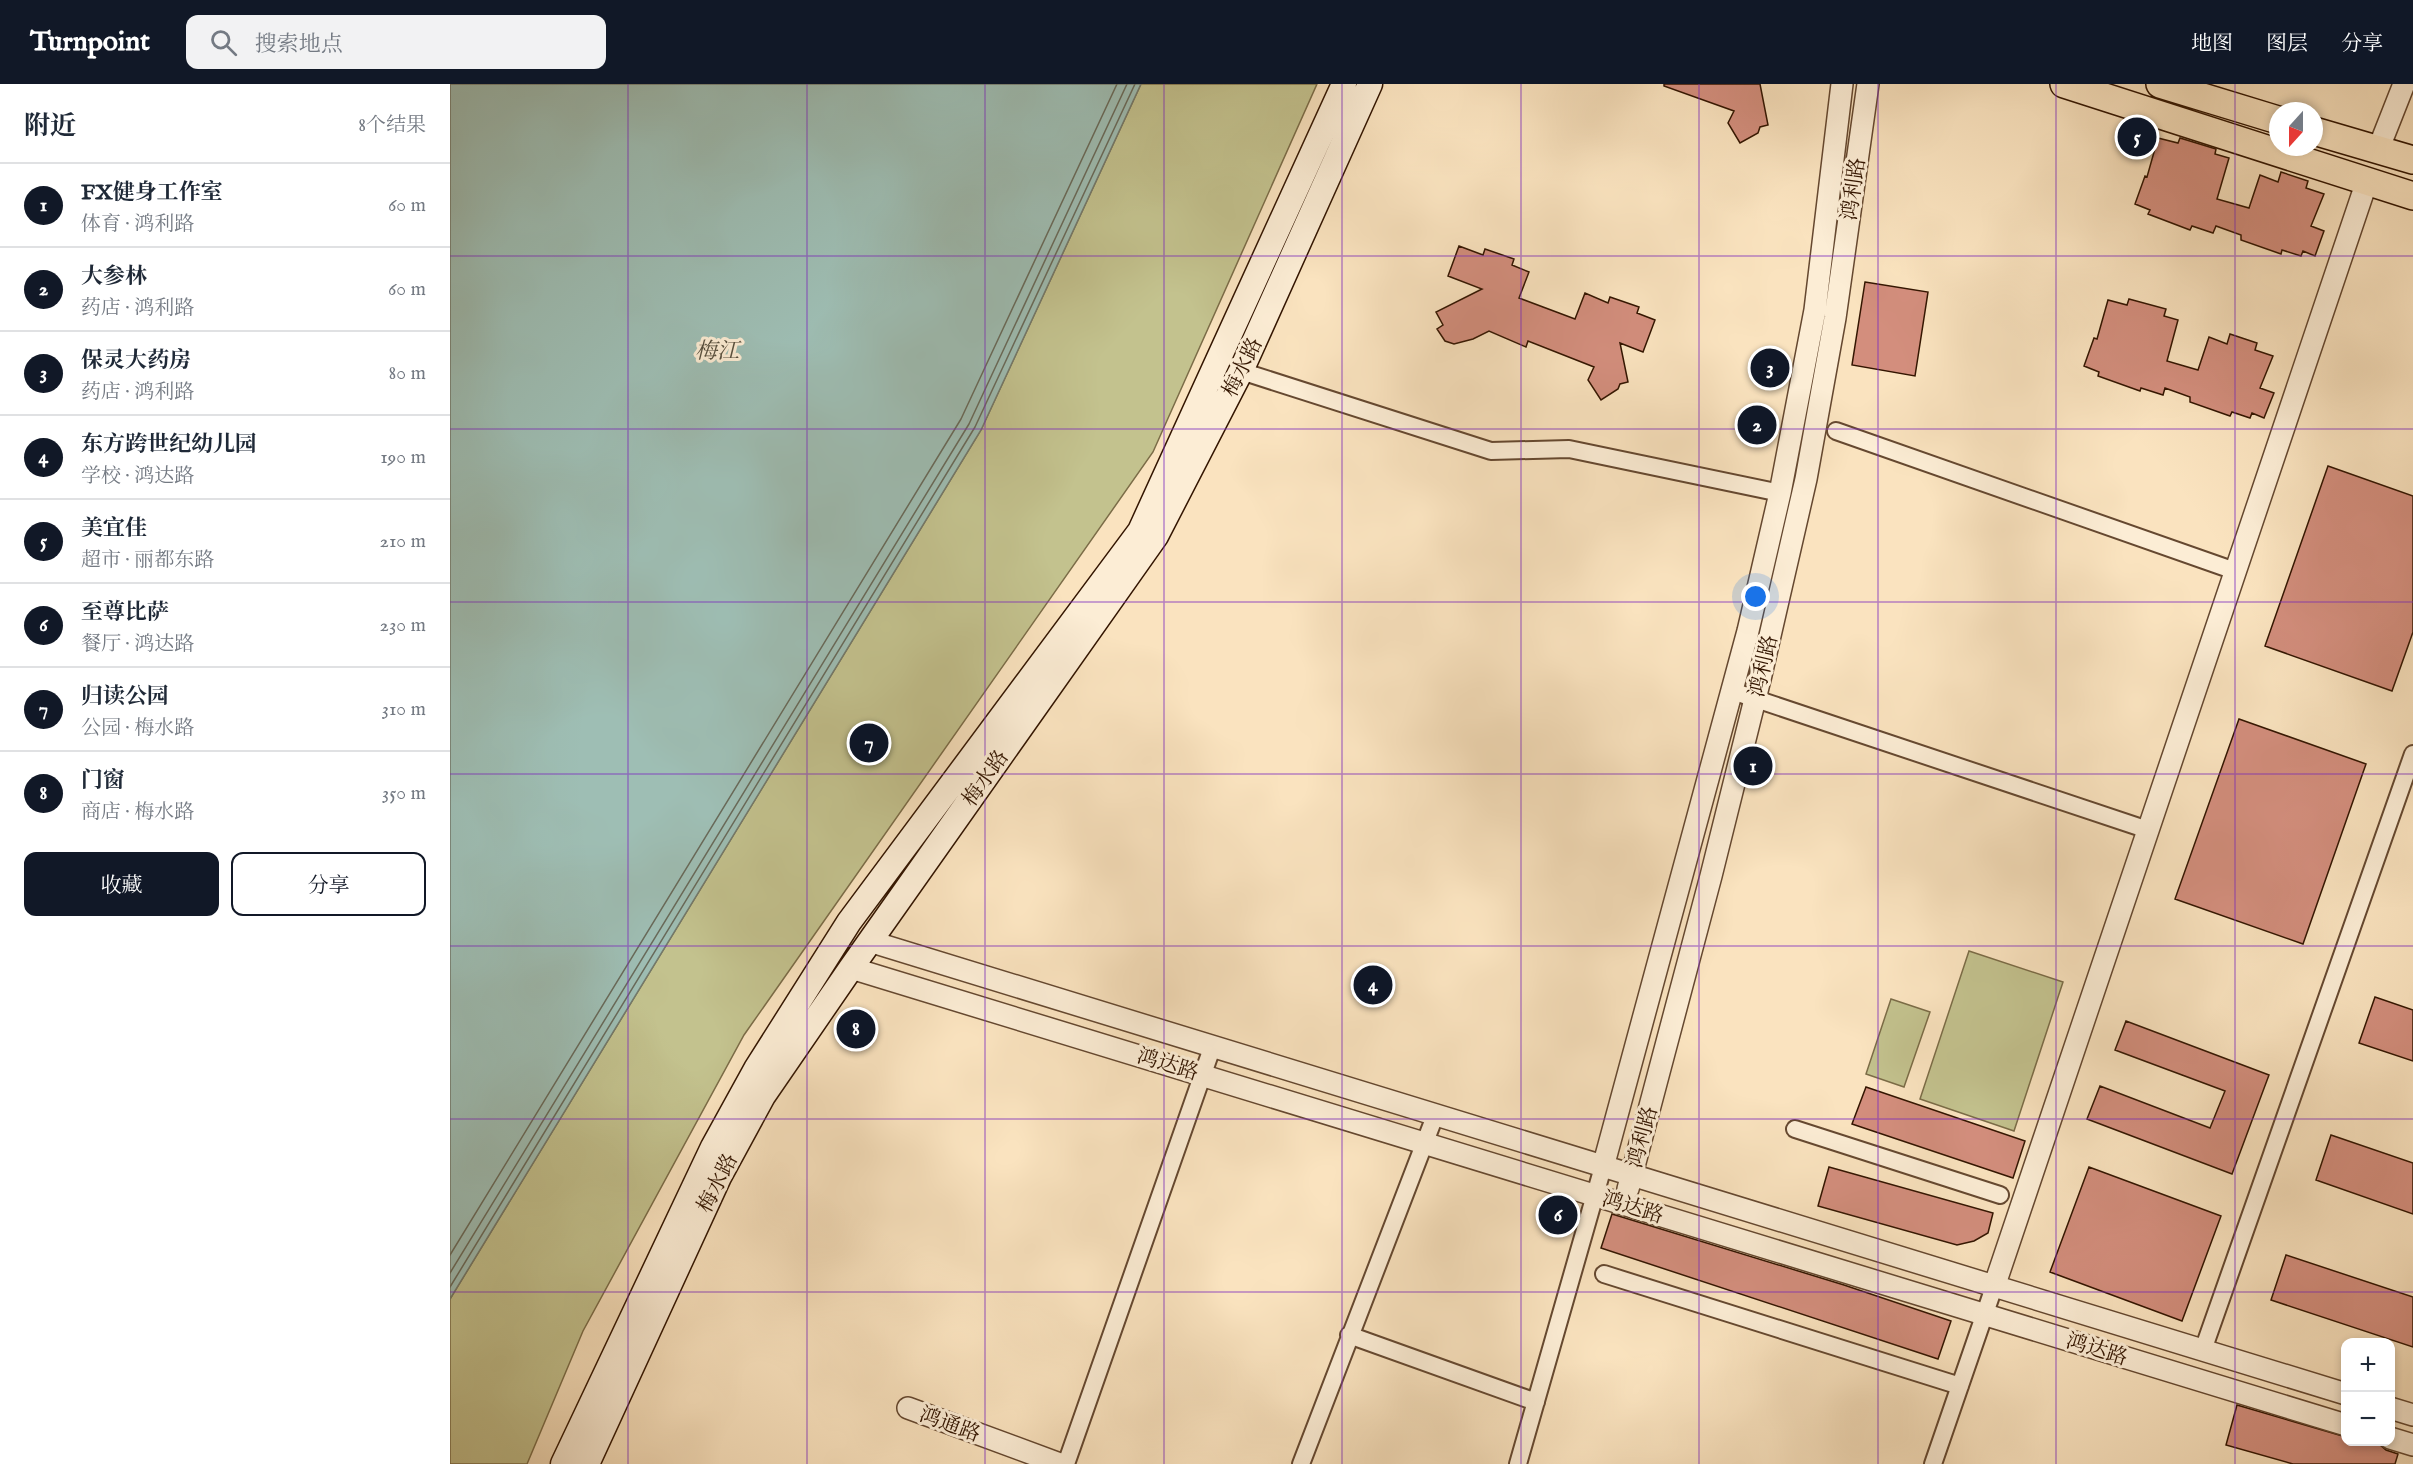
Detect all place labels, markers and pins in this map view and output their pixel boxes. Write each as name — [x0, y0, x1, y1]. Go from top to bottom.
pin: 5 — [2118, 115, 2156, 160]
pin: 3 — [1750, 346, 1790, 390]
pin: 2 — [1738, 402, 1776, 448]
pin: 7 — [850, 720, 888, 766]
pin: 1 — [1734, 744, 1772, 788]
pin: 4 — [1354, 962, 1392, 1008]
pin: 8 — [836, 1006, 876, 1052]
pin: 6 — [1538, 1192, 1578, 1238]

